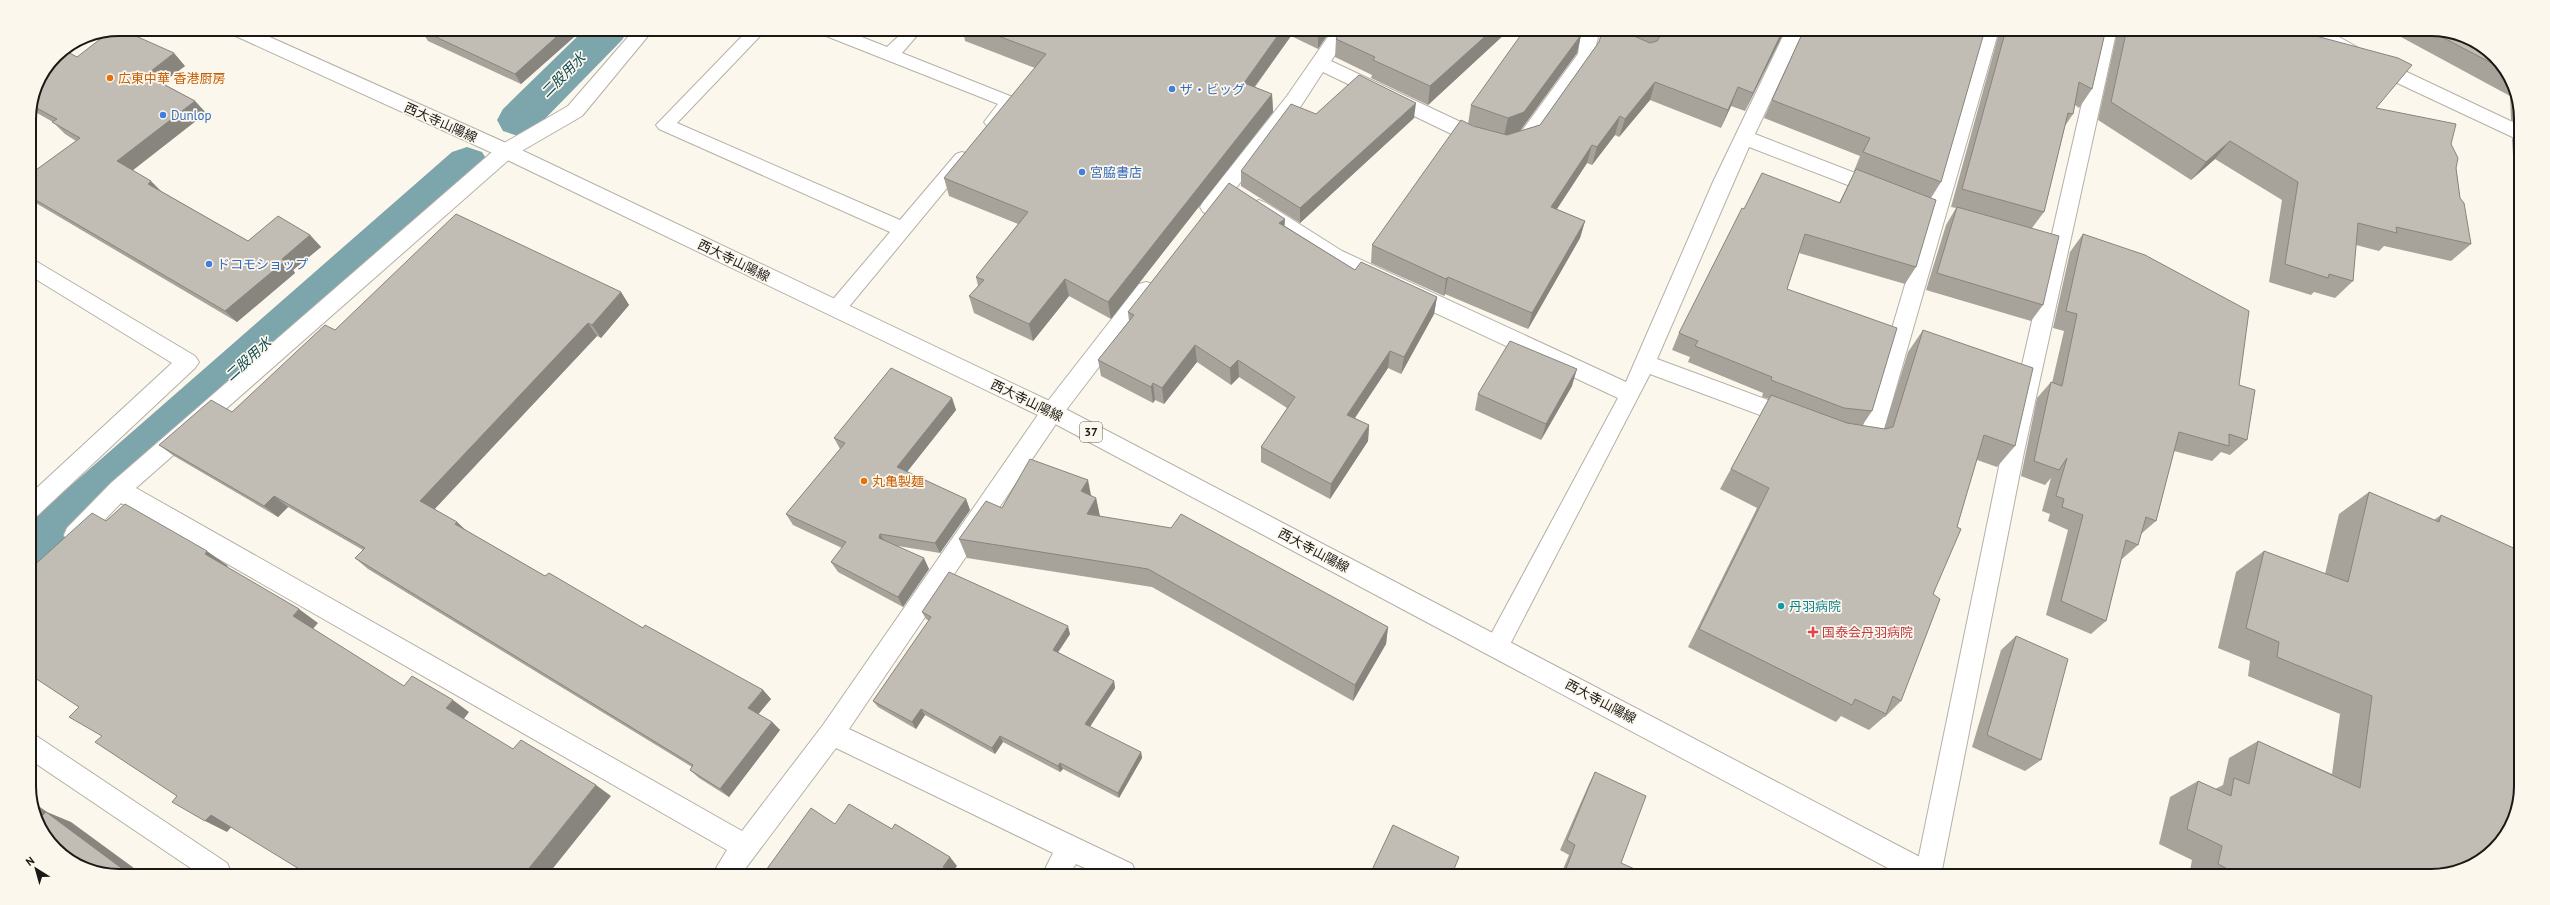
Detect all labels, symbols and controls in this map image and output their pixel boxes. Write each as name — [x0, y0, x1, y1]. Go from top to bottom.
water label: 二股用水 — [537, 47, 591, 101]
place label: 広東中華 香港厨房 — [118, 70, 225, 87]
marker: 広東中華 香港厨房 — [105, 73, 115, 83]
place label: ザ・ビッグ — [1180, 81, 1245, 98]
marker: ザ・ビッグ — [1167, 84, 1177, 94]
street label: 西大寺山陽線 — [402, 99, 480, 146]
place label: Dunlop — [171, 107, 211, 124]
marker: Dunlop — [158, 110, 168, 120]
place label: 宮脇書店 — [1090, 164, 1142, 181]
marker: 宮脇書店 — [1077, 167, 1087, 177]
street label: 西大寺山陽線 — [695, 236, 773, 285]
place label: ドコモショップ — [217, 256, 308, 273]
marker: ドコモショップ — [204, 259, 214, 269]
water label: 二股用水 — [221, 332, 276, 384]
street label: 西大寺山陽線 — [988, 376, 1066, 425]
road number: 37 — [1080, 422, 1102, 442]
place label: 丸亀製麺 — [872, 473, 924, 490]
marker: 丸亀製麺 — [859, 476, 869, 486]
street label: 西大寺山陽線 — [1275, 525, 1352, 576]
place label: 丹羽病院 — [1789, 598, 1841, 615]
marker: 丹羽病院 — [1776, 601, 1786, 611]
place label: 国泰会丹羽病院 — [1822, 624, 1913, 641]
marker: 国泰会丹羽病院 — [1807, 626, 1819, 638]
street label: 西大寺山陽線 — [1562, 676, 1639, 727]
north arrow — [16, 849, 56, 889]
text: N — [23, 853, 37, 869]

